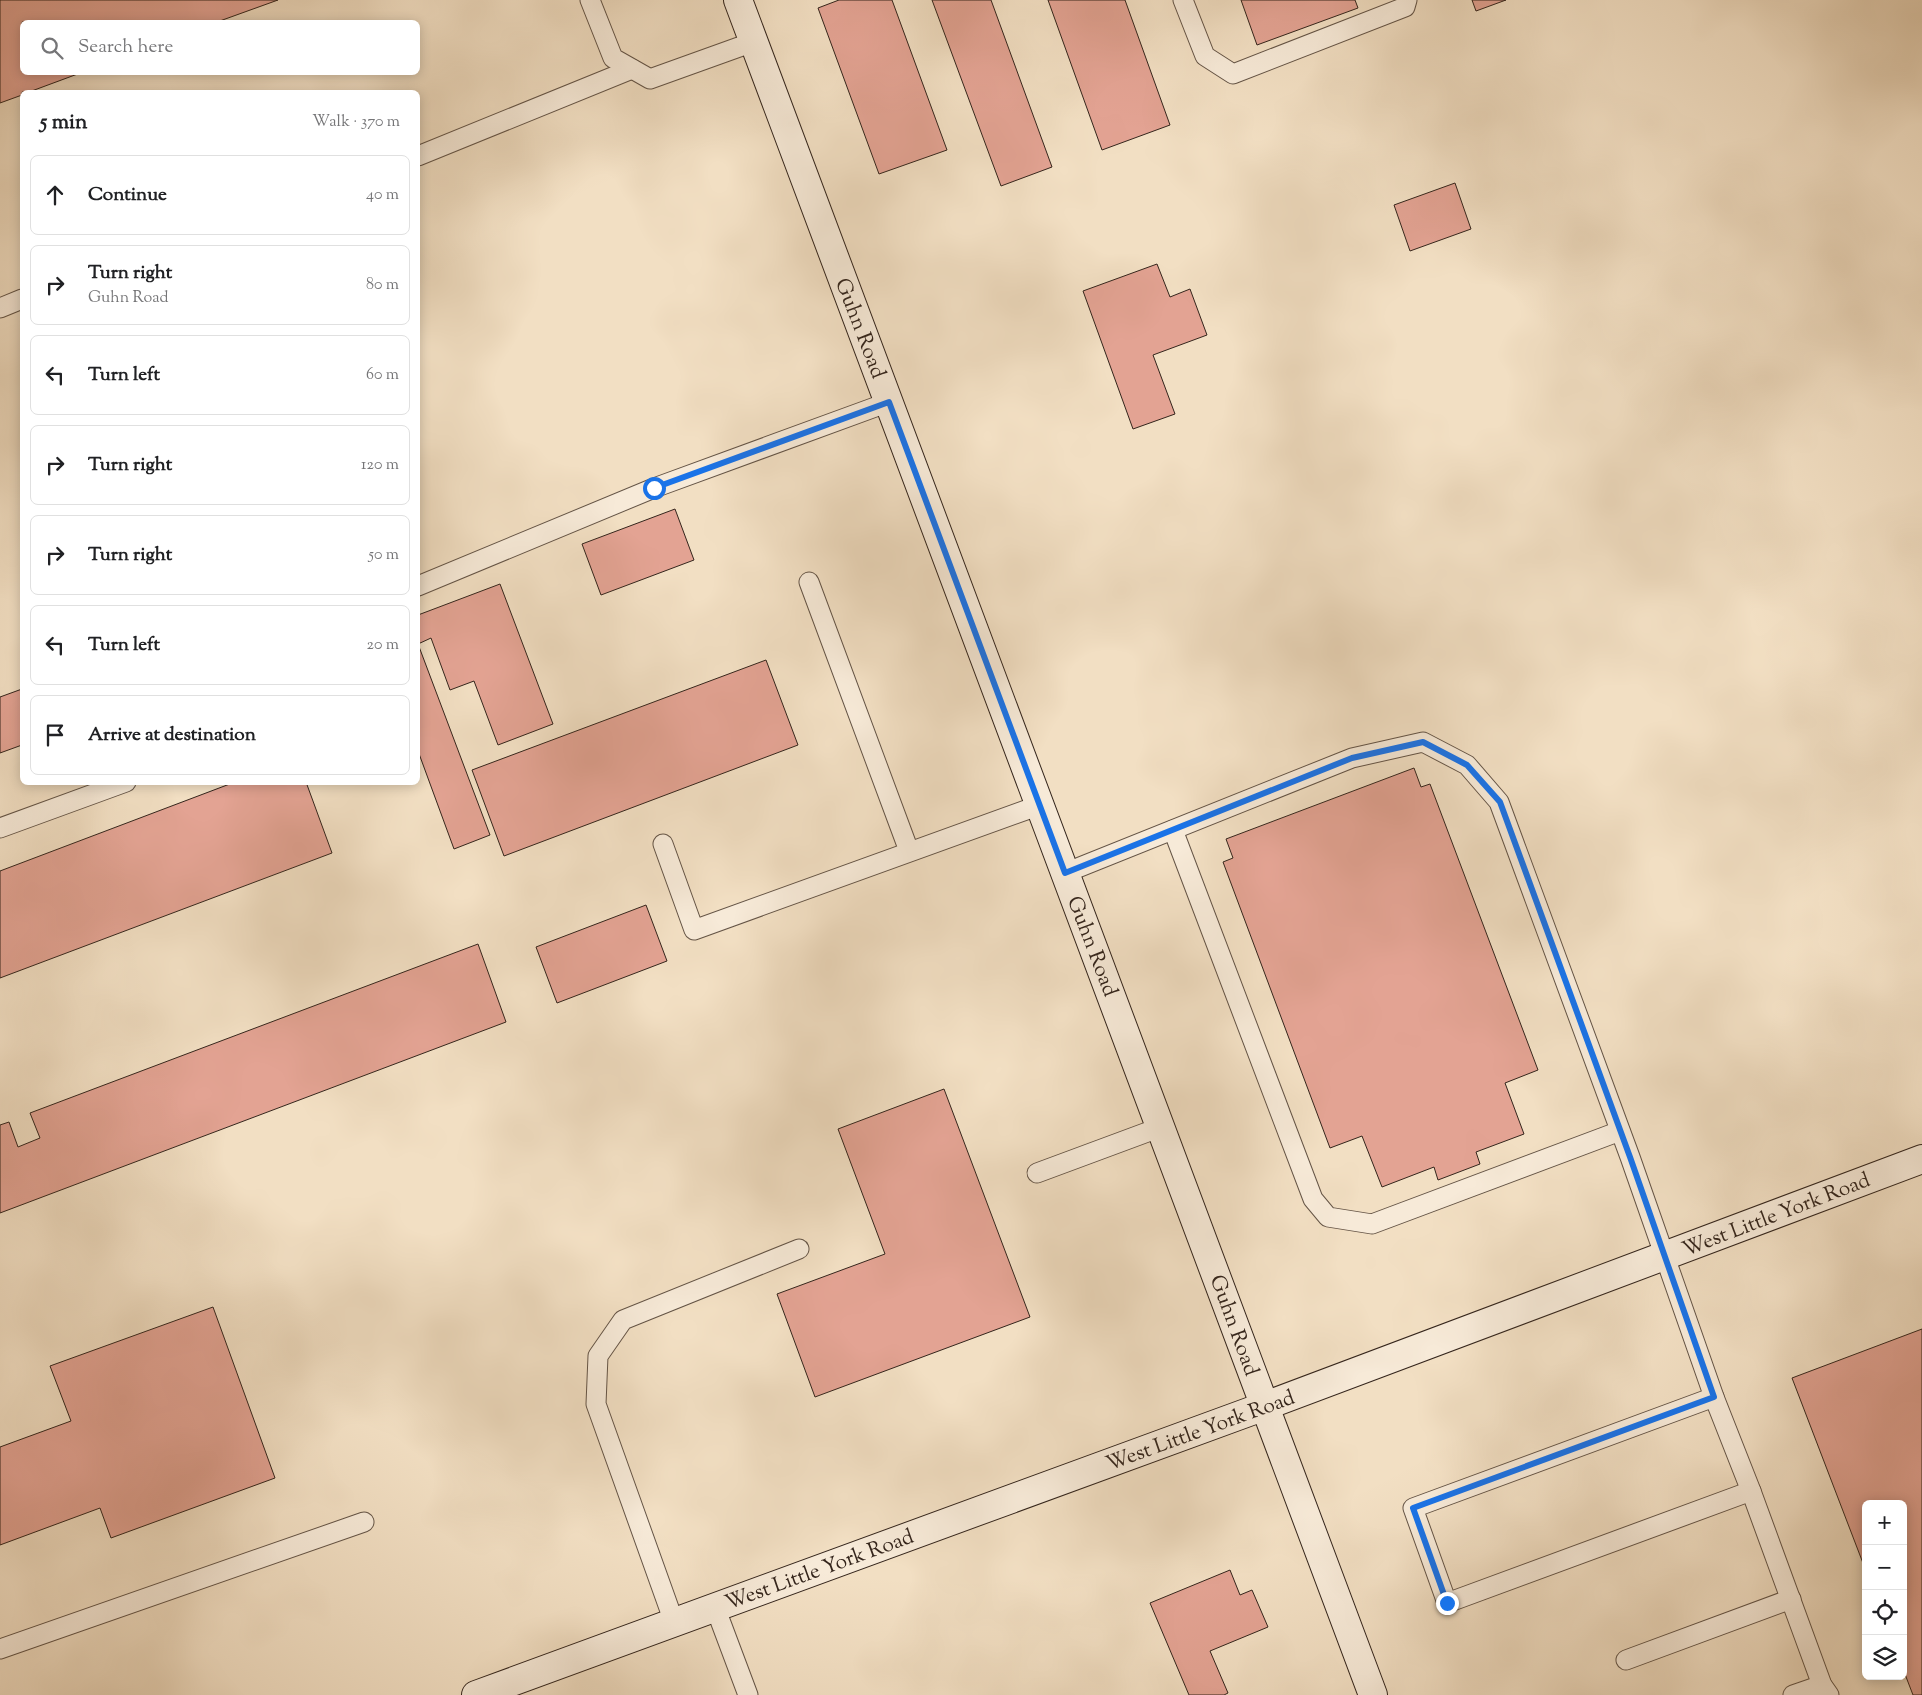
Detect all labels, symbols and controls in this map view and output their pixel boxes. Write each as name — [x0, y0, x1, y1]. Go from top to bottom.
search box — [20, 20, 420, 75]
icon: search — [38, 34, 66, 62]
text: Search here — [78, 34, 173, 61]
text: 5 min — [40, 108, 87, 138]
text: Walk · 370 m — [312, 111, 400, 134]
icon: ahead — [41, 181, 69, 209]
text: Continue — [88, 182, 167, 209]
text: 40 m — [366, 184, 399, 207]
text: Turn right — [88, 260, 172, 287]
icon: right — [41, 271, 69, 299]
text: 80 m — [366, 274, 399, 297]
street label: Guhn Road — [826, 274, 892, 384]
text: Guhn Road — [88, 287, 169, 310]
icon: left — [41, 361, 69, 389]
text: Turn left — [88, 362, 160, 389]
text: 60 m — [366, 364, 399, 387]
icon: right — [41, 451, 69, 479]
text: Turn right — [88, 452, 172, 479]
text: 120 m — [361, 454, 399, 477]
route start — [643, 477, 666, 500]
icon: right — [41, 541, 69, 569]
text: Turn right — [88, 542, 172, 569]
text: 50 m — [368, 544, 399, 567]
icon: left — [41, 631, 69, 659]
text: Turn left — [88, 632, 160, 659]
text: 20 m — [366, 634, 399, 657]
icon: arrive — [41, 721, 69, 749]
text: Arrive at destination — [88, 722, 256, 749]
street label: Guhn Road — [1058, 892, 1124, 1002]
street label: West Little York Road — [1678, 1166, 1875, 1266]
street label: Guhn Road — [1201, 1271, 1265, 1381]
street label: West Little York Road — [1102, 1384, 1299, 1480]
map controls — [1862, 1500, 1907, 1680]
button: + — [1862, 1500, 1907, 1545]
street label: West Little York Road — [721, 1523, 918, 1619]
button: − — [1862, 1545, 1907, 1590]
button: locate — [1862, 1590, 1907, 1635]
route end — [1436, 1592, 1459, 1615]
button: layers — [1862, 1635, 1907, 1680]

